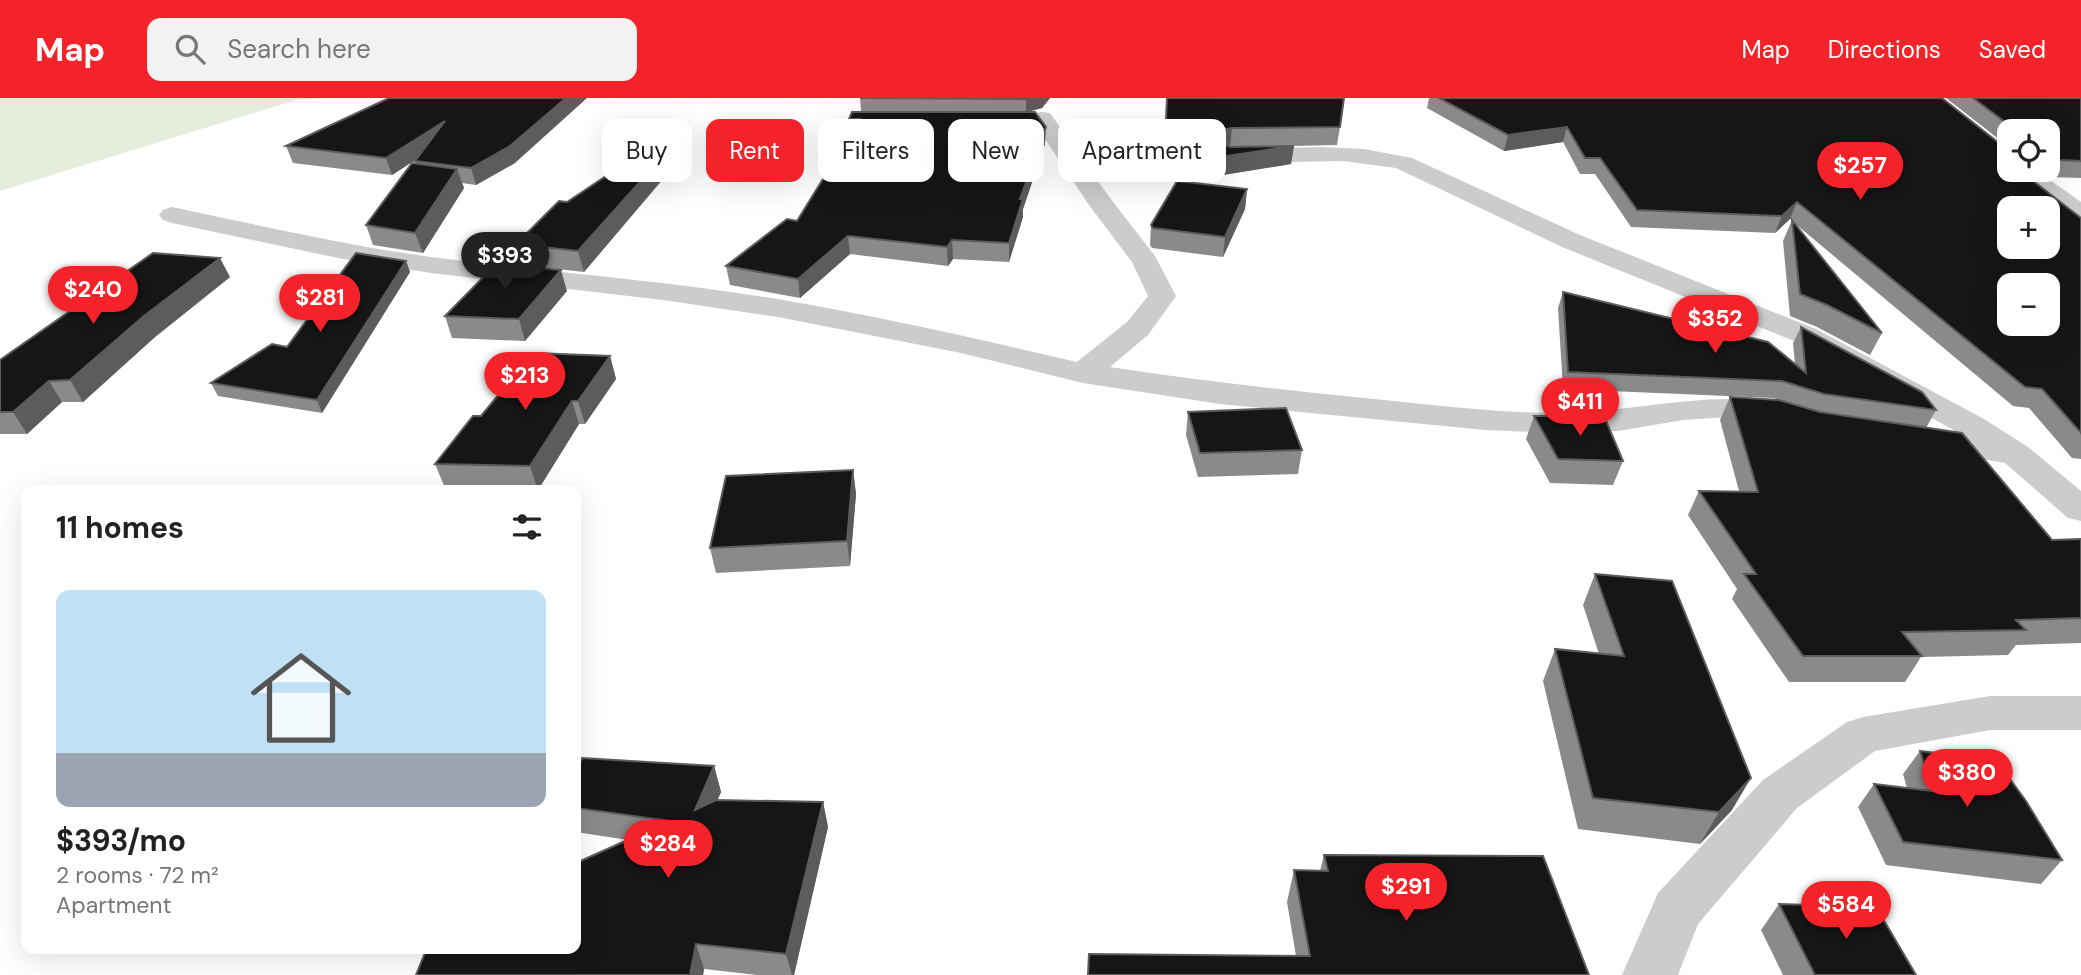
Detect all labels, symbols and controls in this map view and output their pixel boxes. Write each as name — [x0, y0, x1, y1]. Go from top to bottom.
search box — [147, 18, 637, 81]
text: Map — [35, 28, 105, 71]
icon: search — [171, 30, 209, 68]
text: Search here — [227, 32, 371, 66]
text: Map — [1742, 34, 1790, 65]
text: Directions — [1828, 34, 1941, 65]
text: Saved — [1979, 34, 2046, 65]
chip: Buy — [602, 119, 692, 182]
chip: Rent — [706, 119, 804, 182]
chip: Filters — [818, 119, 934, 182]
chip: New — [948, 119, 1044, 182]
chip: Apartment — [1058, 119, 1226, 182]
map controls — [1997, 119, 2060, 336]
button: locate — [1997, 119, 2060, 182]
pin: $257 — [1819, 142, 1901, 202]
text: $257 — [1833, 150, 1887, 180]
button: + — [1997, 196, 2060, 259]
pin: $393 — [464, 232, 546, 292]
text: $393 — [477, 240, 533, 270]
pin: $240 — [52, 266, 134, 326]
button: − — [1997, 273, 2060, 336]
text: $240 — [64, 274, 122, 304]
pin: $281 — [279, 274, 361, 334]
text: $281 — [295, 282, 345, 312]
pin: $352 — [1674, 296, 1756, 355]
text: $352 — [1687, 303, 1743, 333]
pin: $213 — [484, 352, 566, 412]
text: $213 — [500, 360, 550, 390]
pin: $411 — [1539, 378, 1621, 438]
text: $411 — [1557, 386, 1603, 416]
text: 11 homes — [56, 508, 184, 547]
icon: filters — [508, 508, 546, 546]
icon: home — [238, 635, 364, 761]
pin: $380 — [1926, 750, 2008, 809]
text: $380 — [1938, 757, 1996, 787]
pin: $284 — [627, 820, 709, 880]
text: $393/mo — [56, 821, 186, 860]
text: $284 — [640, 828, 696, 858]
text: 2 rooms · 72 m² — [56, 860, 219, 890]
pin: $291 — [1365, 864, 1447, 923]
text: $291 — [1381, 871, 1431, 901]
pin: $584 — [1805, 882, 1887, 941]
text: $584 — [1817, 889, 1875, 919]
text: Apartment — [56, 890, 171, 920]

